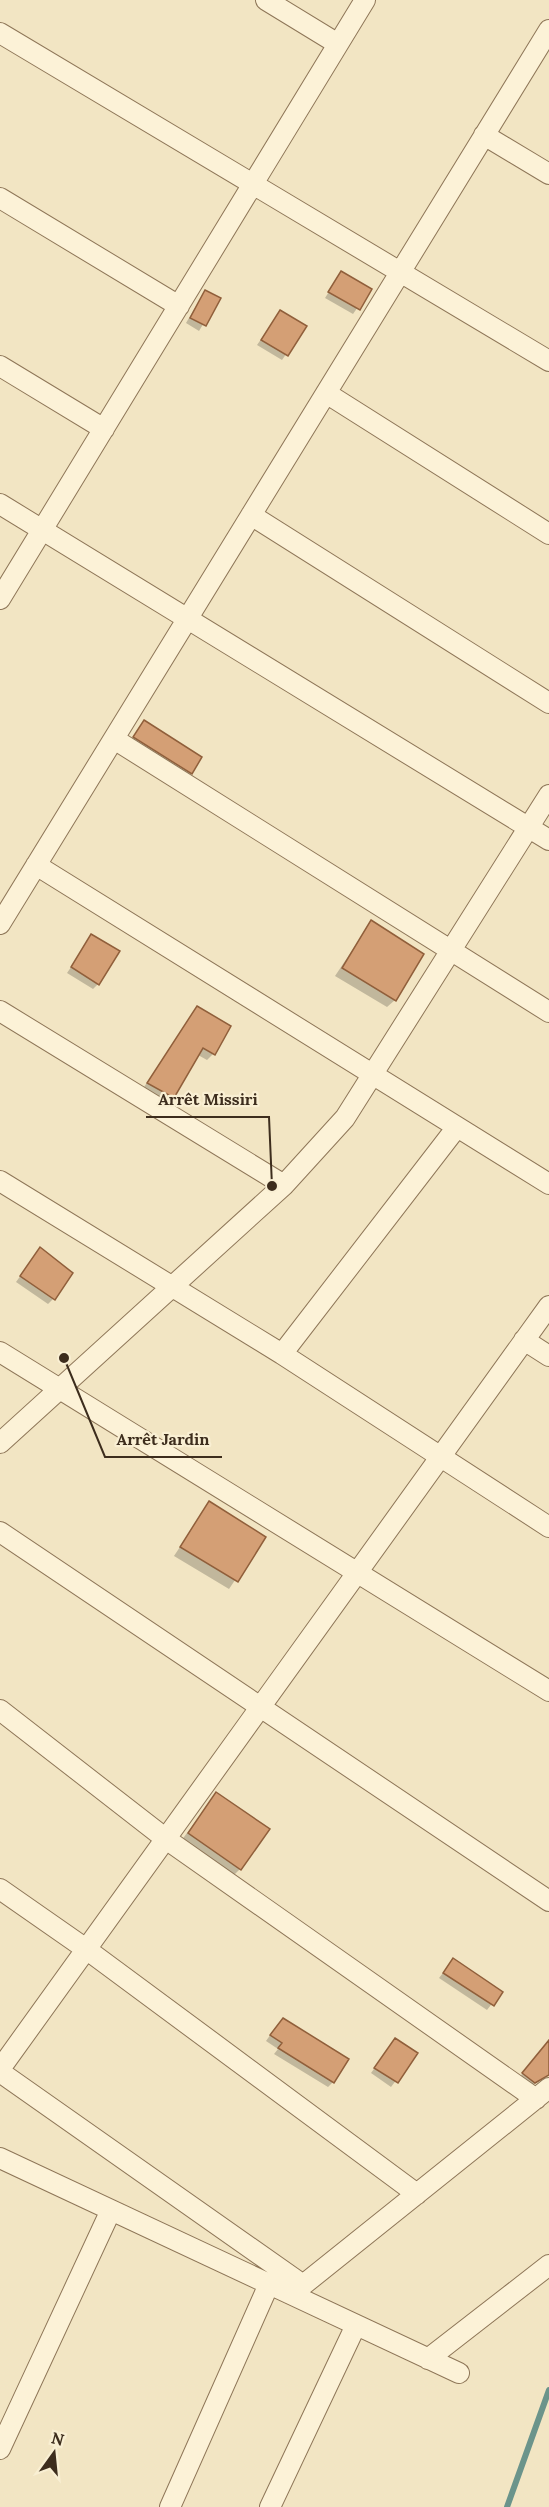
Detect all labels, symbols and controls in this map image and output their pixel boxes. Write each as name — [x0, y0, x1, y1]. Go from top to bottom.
callout: Arrêt Missiri — [146, 1083, 269, 1117]
text: Arrêt Missiri — [158, 1089, 258, 1109]
callout: Arrêt Jardin — [105, 1423, 222, 1457]
text: Arrêt Jardin — [117, 1429, 209, 1449]
north arrow — [24, 2423, 84, 2483]
text: N — [49, 2427, 66, 2450]

